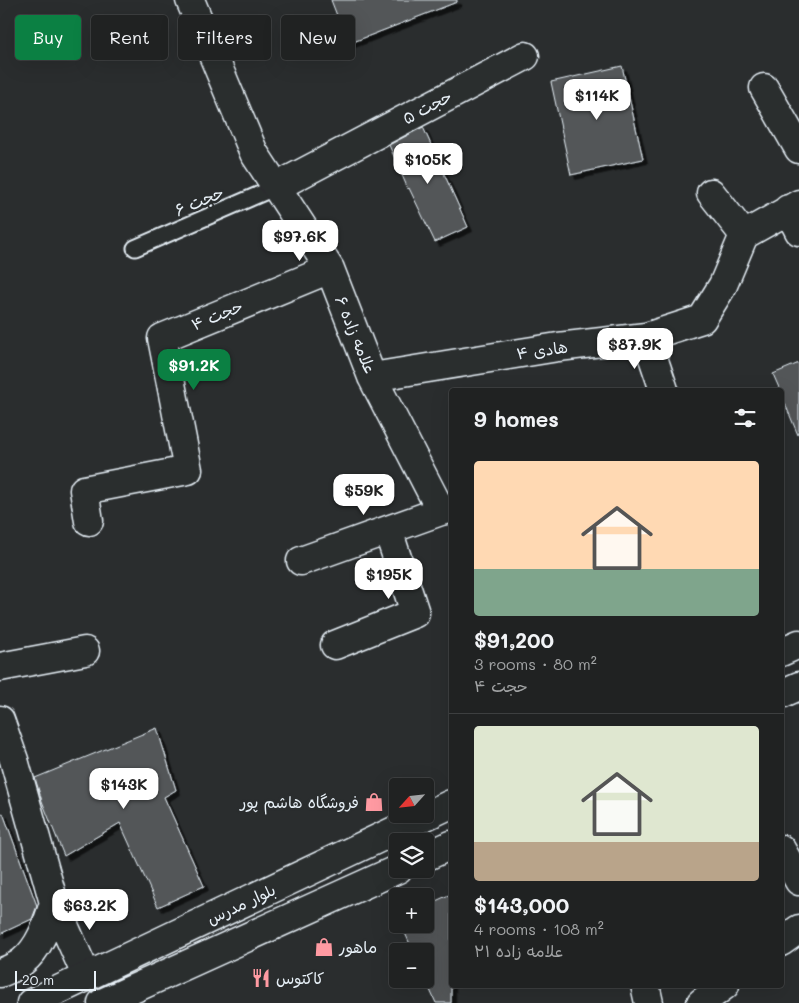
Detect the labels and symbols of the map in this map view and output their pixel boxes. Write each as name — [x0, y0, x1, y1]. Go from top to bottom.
pin: $114K — [562, 78, 632, 121]
street label: حجت ۵ — [399, 85, 455, 128]
pin: $105K — [393, 142, 463, 185]
street label: حجت ۶ — [171, 181, 227, 220]
pin: $97.6K — [259, 220, 341, 262]
street label: علامه زاده ۶ — [331, 292, 382, 377]
street label: حجت ۴ — [188, 295, 246, 334]
pin: $87.9K — [594, 328, 676, 370]
street label: هادی ۴ — [515, 336, 569, 363]
pin: $91.2K — [153, 348, 235, 391]
pin: $59K — [334, 474, 394, 516]
pin: $195K — [354, 558, 424, 600]
pin: $143K — [89, 768, 159, 810]
north arrow — [389, 778, 434, 822]
place label: فروشگاه هاشم پور — [238, 791, 359, 815]
shop icon: فروشگاه هاشم پور — [363, 791, 385, 813]
street label: بلوار مدرس — [203, 878, 279, 930]
pin: $63.2K — [49, 888, 131, 931]
shop icon: ماهور — [313, 936, 335, 958]
place label: ماهور — [338, 936, 377, 958]
restaurant icon: کاکتوس — [250, 967, 272, 989]
place label: کاکتوس — [276, 967, 325, 989]
scale bar — [15, 968, 96, 991]

